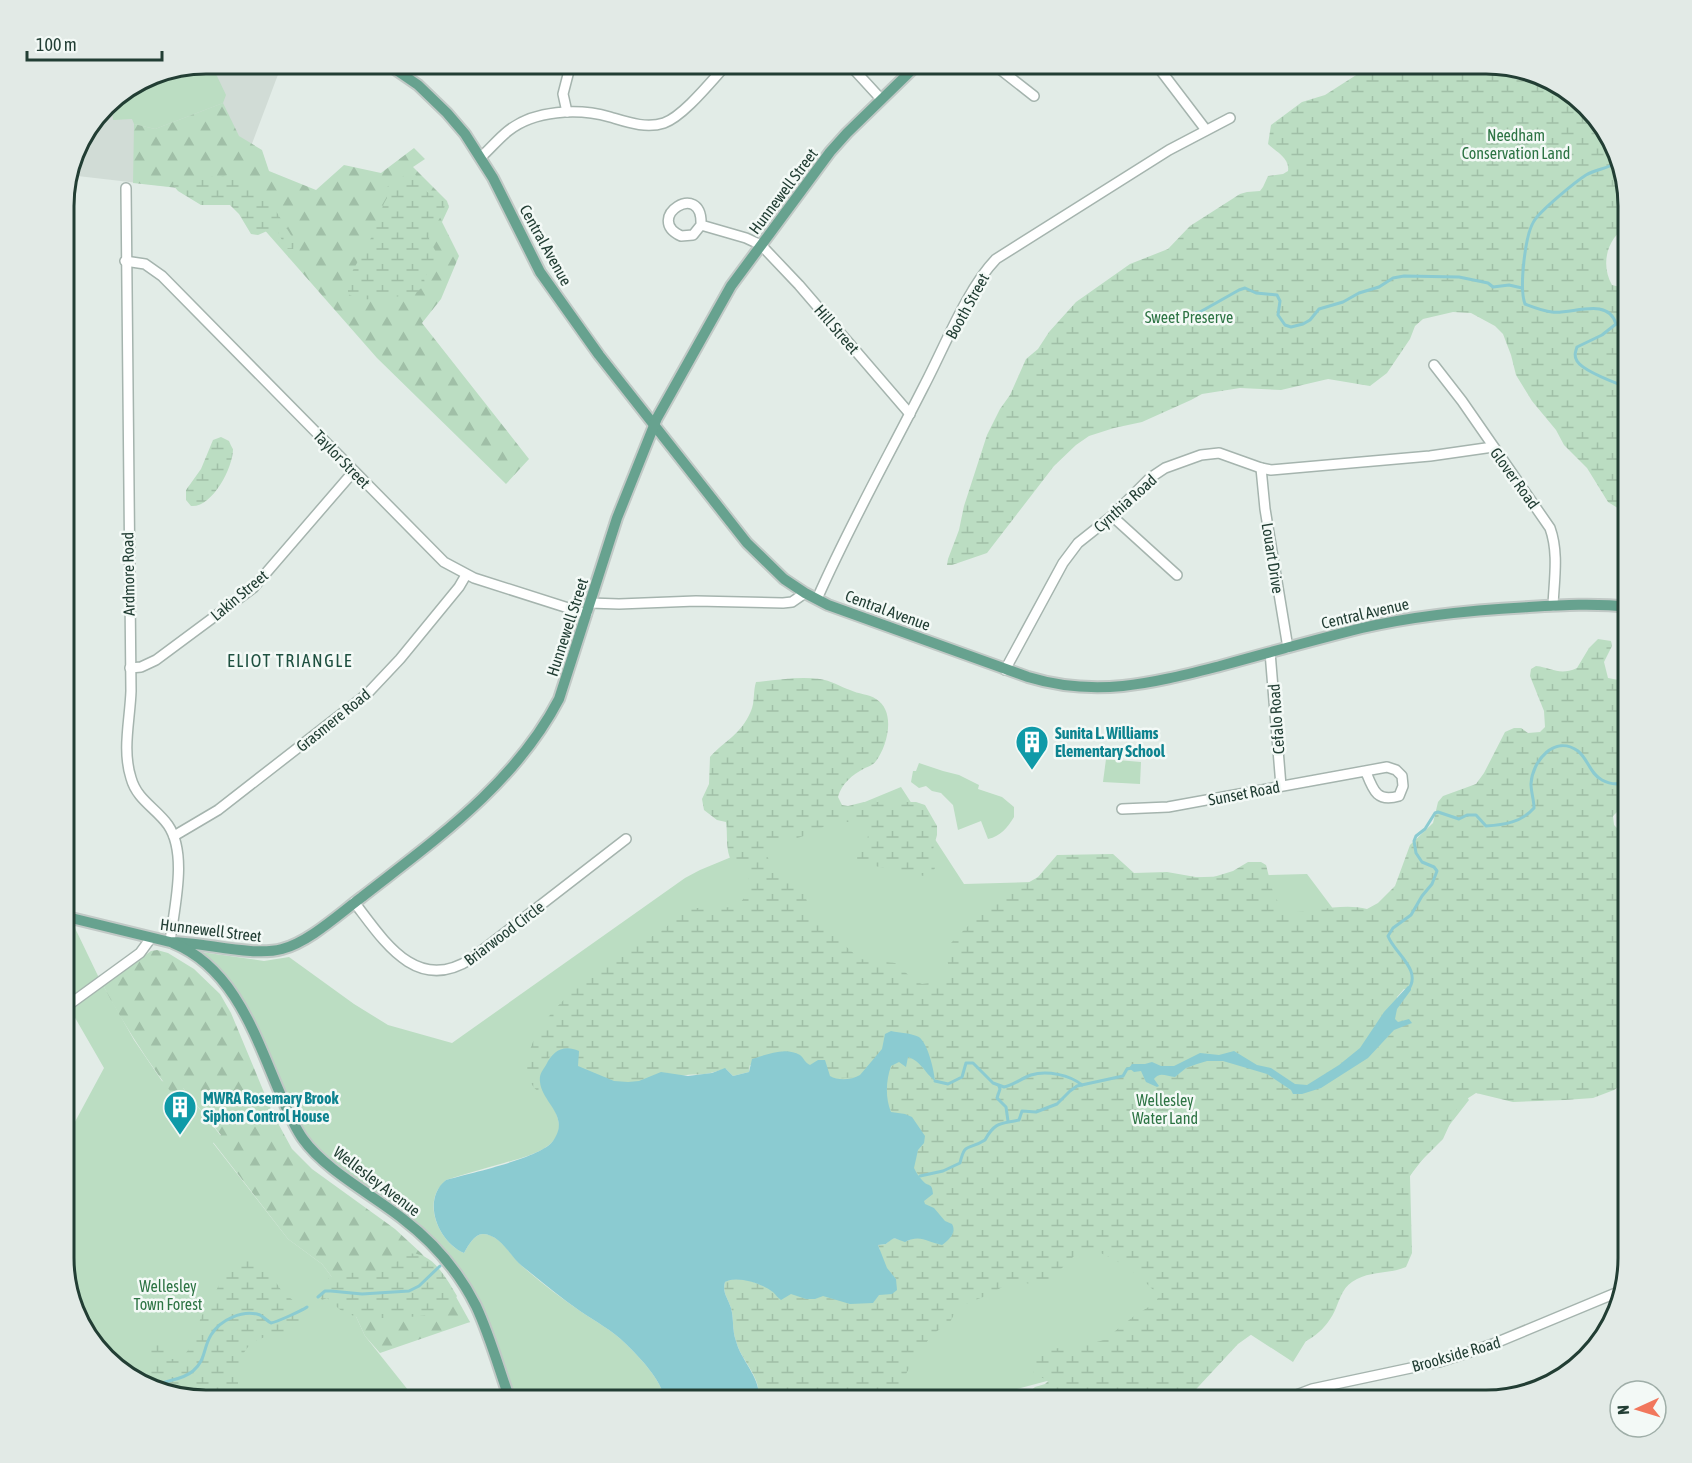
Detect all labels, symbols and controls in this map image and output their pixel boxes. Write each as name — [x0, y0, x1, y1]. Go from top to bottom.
scale bar — [27, 24, 162, 62]
text: 100 m — [36, 34, 77, 55]
park label: Needham Conservation Land — [1462, 126, 1570, 162]
street label: Hunnewell Street — [745, 145, 821, 237]
street label: Central Avenue — [516, 202, 576, 288]
street label: Booth Street — [942, 270, 993, 342]
street label: Hill Street — [811, 301, 863, 357]
park label: Sweet Preserve — [1145, 308, 1233, 326]
street label: Taylor Street — [309, 426, 374, 493]
street label: Glover Road — [1487, 444, 1543, 512]
street label: Cynthia Road — [1090, 470, 1161, 536]
street label: Louart Drive — [1259, 521, 1287, 595]
street label: Ardmore Road — [118, 532, 138, 616]
street label: Lakin Street — [207, 566, 271, 624]
street label: Hunnewell Street — [543, 575, 591, 678]
street label: Central Avenue — [843, 586, 933, 634]
street label: Central Avenue — [1319, 594, 1411, 632]
district label: ELIOT TRIANGLE — [227, 650, 353, 671]
street label: Cefalo Road — [1265, 683, 1287, 755]
street label: Grasmere Road — [293, 685, 373, 755]
building icon: Sunita L. Williams Elementary School — [1014, 724, 1050, 771]
place label: Sunita L. Williams Elementary School — [1055, 724, 1166, 760]
street label: Sunset Road — [1207, 777, 1281, 809]
street label: Briarwood Circle — [461, 897, 547, 969]
street label: Hunnewell Street — [159, 915, 263, 945]
building icon: MWRA Rosemary Brook Siphon Control House — [162, 1089, 198, 1136]
place label: MWRA Rosemary Brook Siphon Control House — [203, 1089, 340, 1125]
park label: Wellesley Water Land — [1132, 1091, 1198, 1127]
street label: Wellesley Avenue — [330, 1143, 424, 1220]
park label: Wellesley Town Forest — [134, 1277, 203, 1313]
street label: Brookside Road — [1410, 1333, 1502, 1375]
north arrow — [1608, 1379, 1668, 1439]
text: N — [1614, 1405, 1632, 1415]

